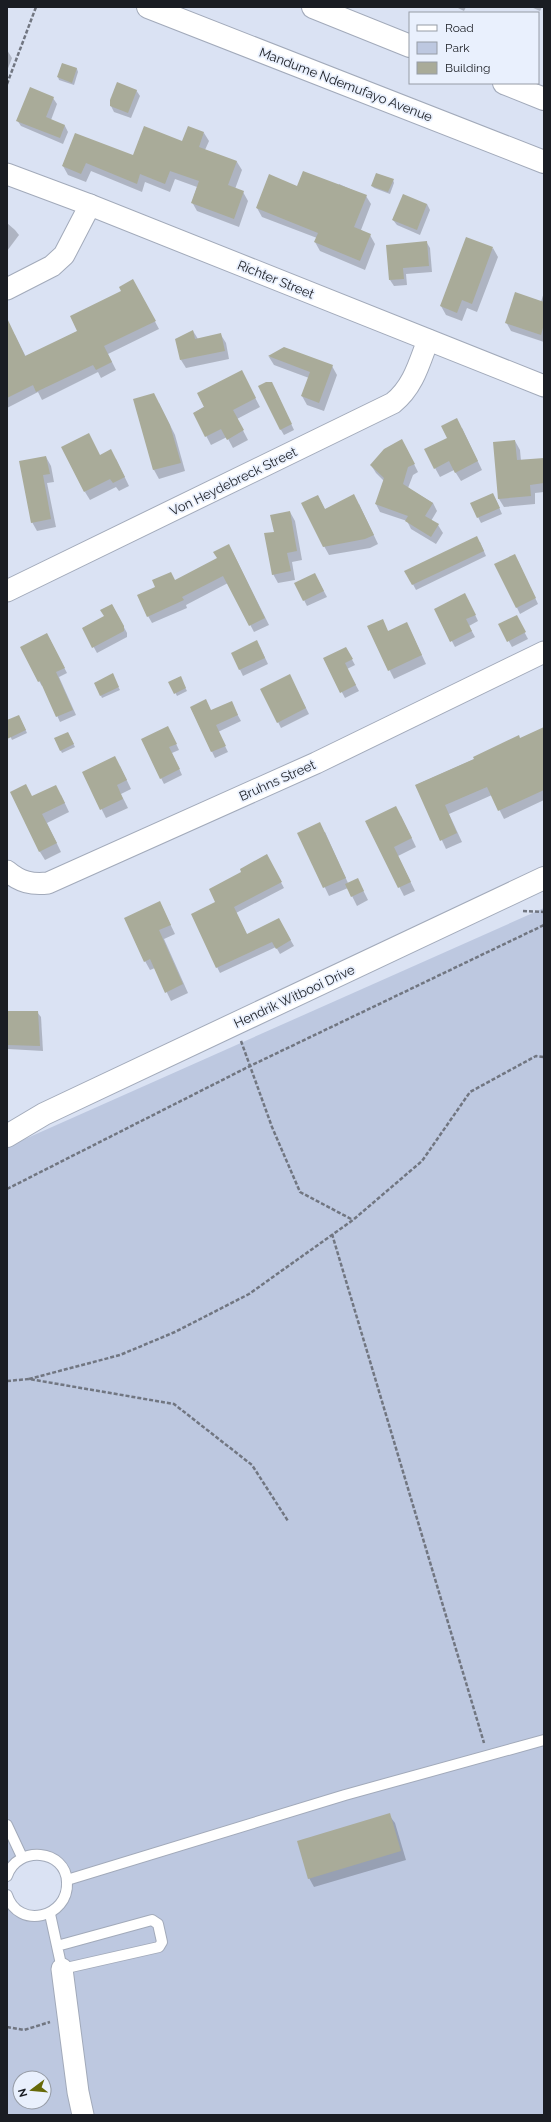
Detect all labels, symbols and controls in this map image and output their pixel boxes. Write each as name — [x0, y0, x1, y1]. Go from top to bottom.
legend — [409, 12, 539, 84]
text: Road — [445, 21, 474, 35]
text: Park — [445, 41, 470, 55]
street label: Mandume Ndemufayo Avenue — [257, 44, 435, 125]
text: Building — [445, 61, 491, 75]
street label: Richter Street — [235, 257, 317, 302]
street label: Von Heydebreck Street — [167, 444, 300, 519]
street label: Bruhns Street — [237, 757, 318, 804]
street label: Hendrik Witbooi Drive — [232, 962, 357, 1031]
north arrow — [12, 2070, 52, 2110]
text: N — [15, 2087, 30, 2098]

